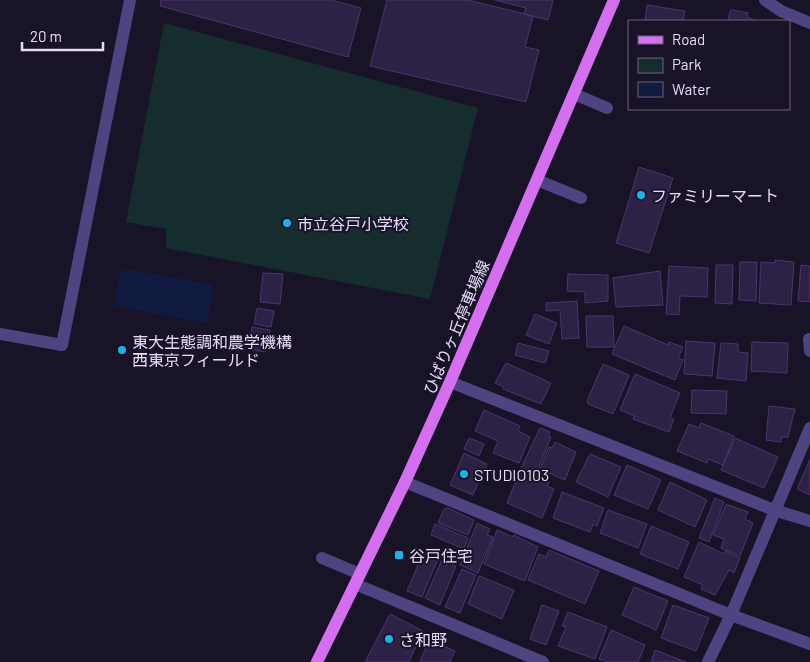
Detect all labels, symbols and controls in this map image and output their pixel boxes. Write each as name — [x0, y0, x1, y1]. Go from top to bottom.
scale bar — [22, 20, 104, 52]
legend — [628, 20, 790, 110]
text: 20 m — [30, 27, 62, 45]
text: Road — [672, 30, 705, 48]
text: Park — [672, 55, 702, 73]
text: Water — [672, 80, 711, 98]
place label: ファミリーマート — [651, 186, 779, 205]
marker: ファミリーマート — [635, 189, 647, 201]
place label: 市立谷戸小学校 — [297, 214, 409, 233]
marker: 市立谷戸小学校 — [281, 217, 293, 229]
street label: ひばりヶ丘停車場線 — [419, 257, 493, 397]
place label: 東大生態調和農学機構 西東京フィールド — [132, 332, 292, 369]
marker: 東大生態調和農学機構 西東京フィールド — [116, 344, 128, 356]
place label: STUDIO103 — [474, 465, 549, 484]
marker: STUDIO103 — [458, 468, 470, 480]
place label: 谷戸住宅 — [409, 546, 473, 565]
marker: 谷戸住宅 — [393, 549, 405, 561]
place label: さ和野 — [399, 630, 447, 649]
marker: さ和野 — [383, 633, 395, 645]

